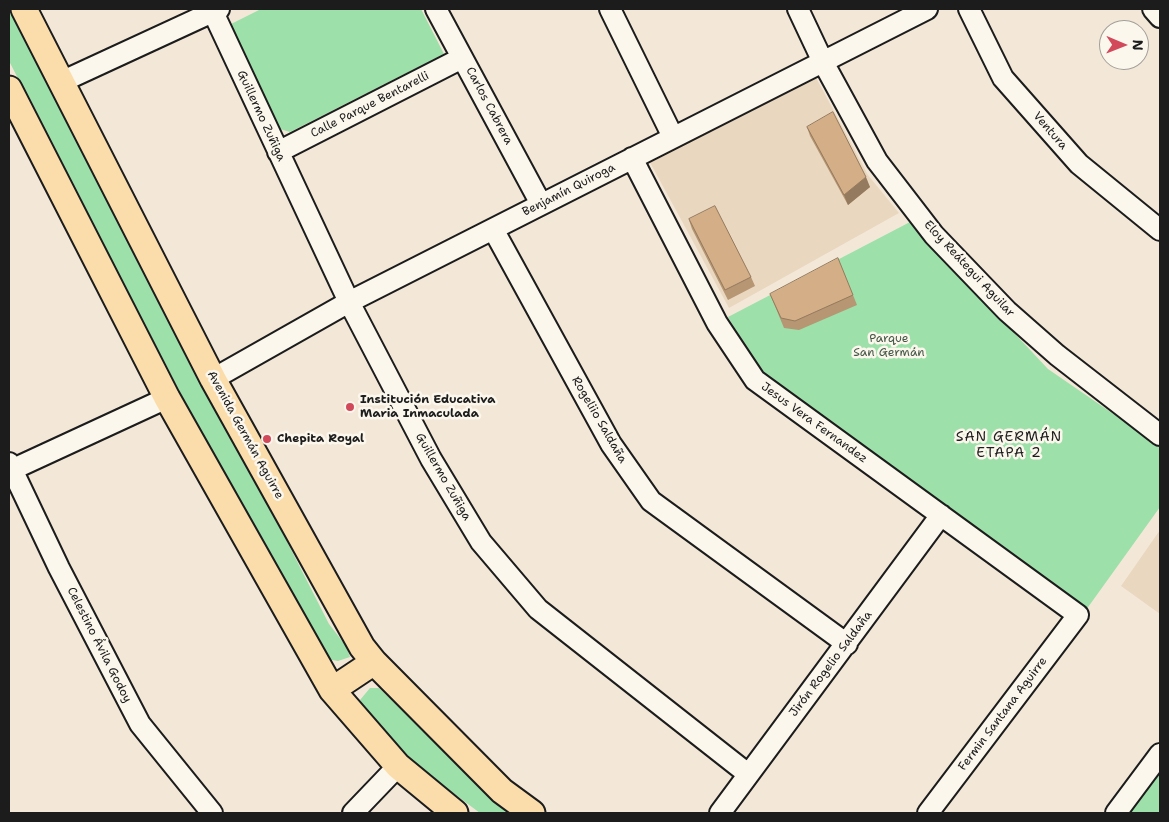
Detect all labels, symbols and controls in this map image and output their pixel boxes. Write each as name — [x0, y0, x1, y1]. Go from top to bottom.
north arrow — [1099, 20, 1149, 70]
text: N — [1129, 40, 1147, 51]
street label: Carlos Cabrera — [462, 65, 516, 147]
street label: Guillermo Zuñiga — [234, 68, 288, 164]
street label: Calle Parque Bentarelli — [308, 69, 432, 141]
street label: Ventura — [1030, 109, 1070, 153]
street label: Benjamín Quiroga — [520, 160, 618, 220]
street label: Eloy Reátegui Aguilar — [920, 218, 1018, 320]
park label: Parque San Germán — [853, 332, 925, 360]
street label: Avenida Germán Aguirre — [204, 368, 286, 502]
street label: Rogeliio Saldaña — [568, 374, 630, 466]
street label: Jesus Vera Fernandez — [758, 380, 870, 466]
place label: Institución Educativa Maria Inmaculada — [360, 393, 495, 421]
marker: Institución Educativa Maria Inmaculada — [344, 401, 356, 413]
district label: SAN GERMÁN ETAPA 2 — [955, 429, 1063, 462]
street label: Guillermo Zuñiga — [412, 431, 474, 523]
place label: Chepita Royal — [277, 432, 364, 446]
marker: Chepita Royal — [261, 433, 273, 445]
street label: Celestino Ávila Godoy — [64, 585, 134, 705]
street label: Jirón Rogelio Saldaña — [787, 608, 875, 720]
street label: Fermin Santana Aguirre — [956, 654, 1050, 774]

